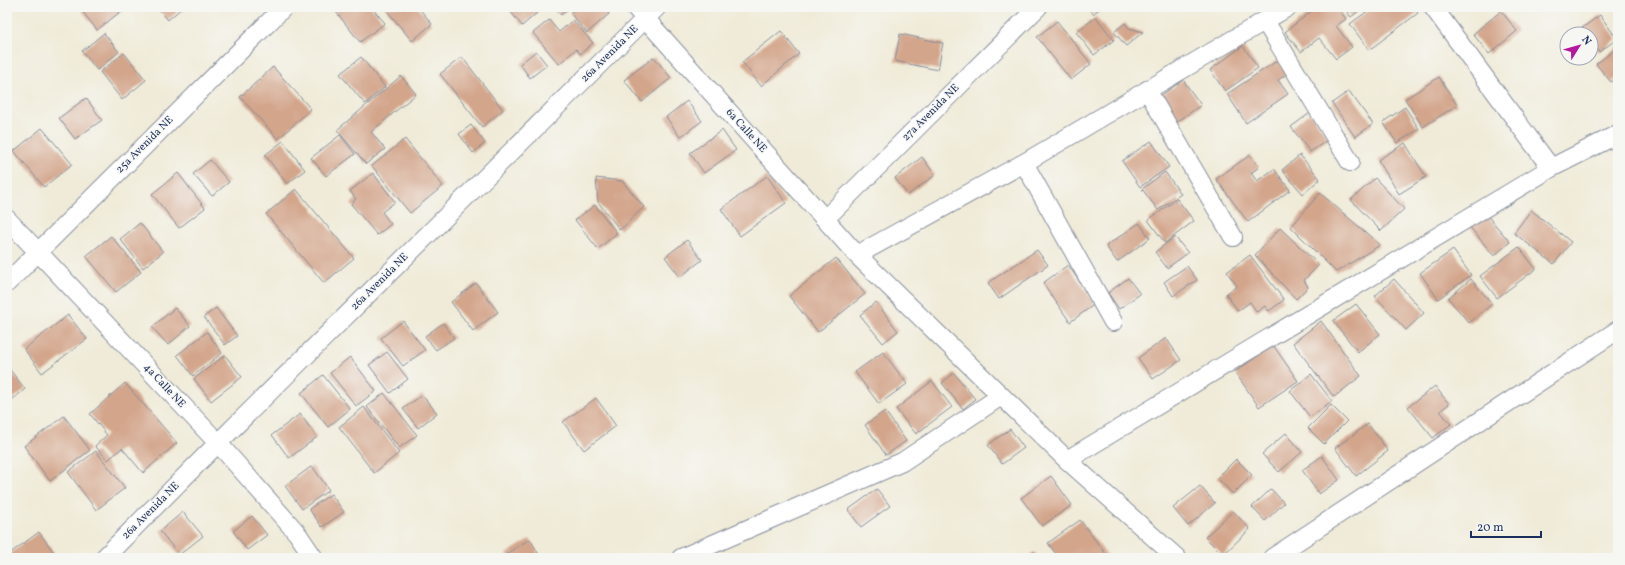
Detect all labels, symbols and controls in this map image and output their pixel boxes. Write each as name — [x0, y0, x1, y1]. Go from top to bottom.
street label: 26a Avenida NE — [578, 22, 642, 86]
north arrow — [1559, 26, 1599, 66]
text: N — [1577, 33, 1594, 49]
street label: 27a Avenida NE — [899, 81, 963, 145]
street label: 6a Calle NE — [722, 106, 770, 157]
street label: 25a Avenida NE — [113, 113, 177, 177]
street label: 26a Avenida NE — [348, 250, 412, 314]
street label: 4a Calle NE — [140, 361, 189, 412]
street label: 26a Avenida NE — [119, 479, 183, 543]
scale bar — [1471, 513, 1541, 539]
text: 20 m — [1477, 520, 1504, 536]

